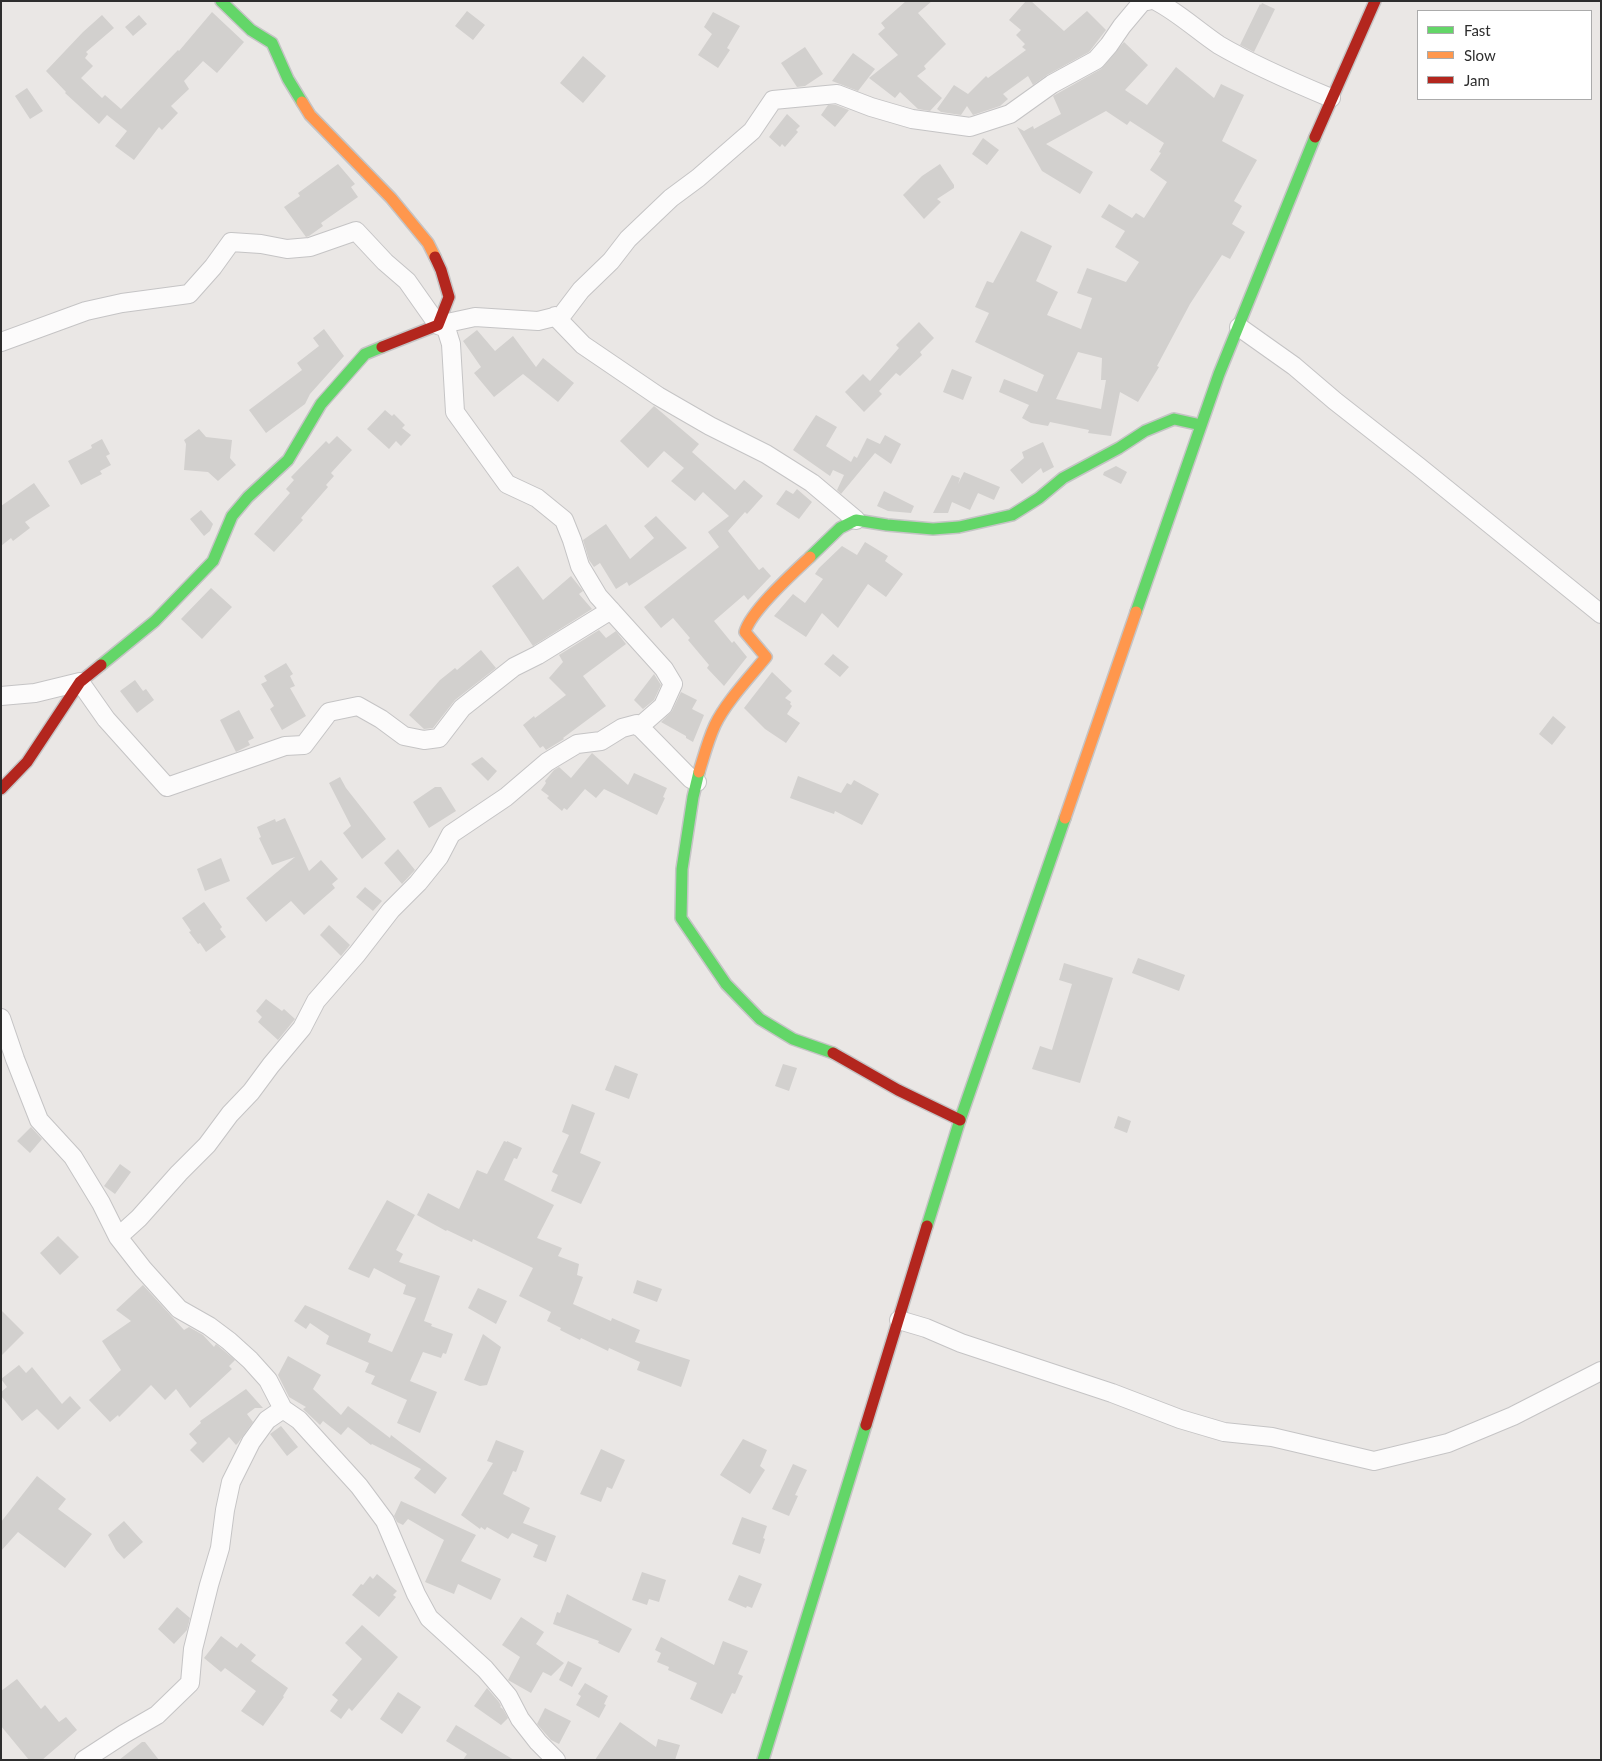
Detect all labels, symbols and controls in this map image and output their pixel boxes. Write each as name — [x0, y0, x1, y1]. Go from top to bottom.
legend — [1417, 10, 1592, 100]
text: Fast — [1464, 21, 1491, 39]
text: Slow — [1464, 46, 1496, 64]
text: Jam — [1464, 71, 1490, 89]

